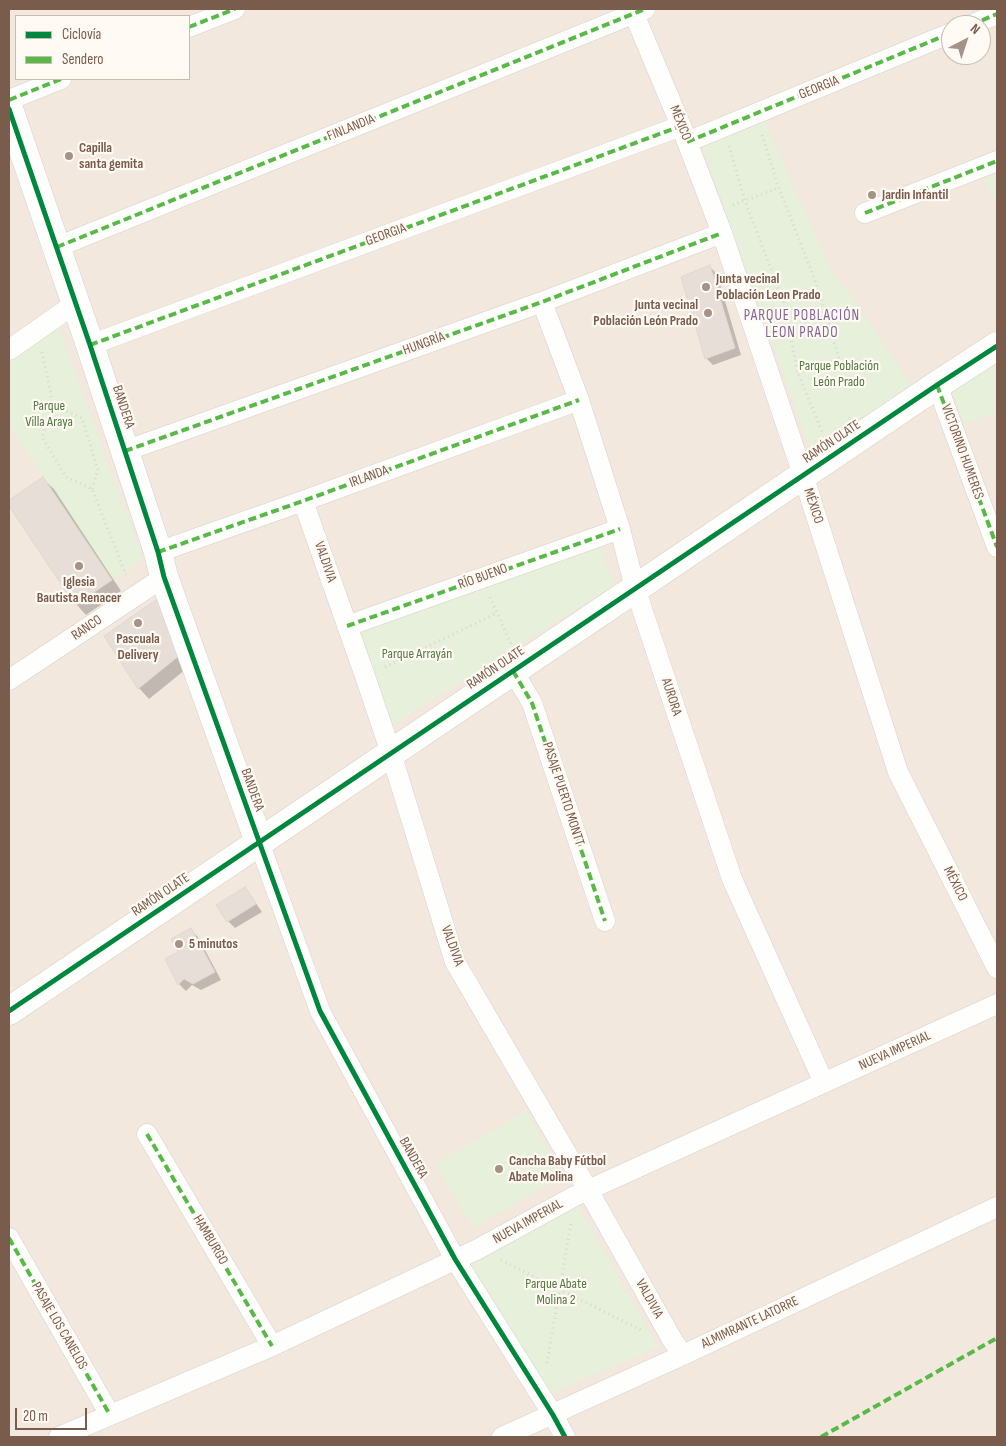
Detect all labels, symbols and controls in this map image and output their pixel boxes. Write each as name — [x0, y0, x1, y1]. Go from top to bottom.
legend — [15, 15, 190, 80]
north arrow — [941, 15, 991, 65]
text: N — [967, 20, 984, 38]
text: Ciclovía — [62, 25, 101, 44]
text: Sendero — [62, 50, 103, 69]
street label: GEORGIA — [797, 72, 841, 104]
street label: MÉXICO — [665, 103, 695, 143]
street label: FINLANDIA — [325, 111, 377, 145]
place label: Capilla santa gemita — [79, 140, 143, 172]
marker: Capilla santa gemita — [63, 150, 75, 162]
place label: Jardin Infantil — [882, 187, 948, 203]
marker: Jardin Infantil — [866, 189, 878, 201]
street label: GEORGIA — [364, 220, 408, 250]
place label: Junta vecinal Población Leon Prado — [716, 271, 821, 304]
marker: Junta vecinal Población Leon Prado — [700, 281, 712, 293]
place label: Junta vecinal Población León Prado — [593, 297, 698, 330]
marker: Junta vecinal Población León Prado — [702, 307, 714, 319]
district label: PARQUE POBLACIÓN LEON PRADO — [742, 307, 862, 342]
street label: HUNGRÍA — [401, 329, 447, 359]
park label: Parque Población León Prado — [799, 358, 879, 391]
street label: BANDERA — [108, 383, 138, 431]
park label: Parque Villa Araya — [25, 398, 73, 431]
street label: VICTORINO HUMERES — [937, 402, 987, 502]
street label: RAMÓN OLATE — [800, 417, 864, 467]
street label: IRLANDA — [347, 462, 391, 492]
street label: MÉXICO — [799, 486, 827, 526]
street label: VALDIVIA — [310, 539, 340, 585]
marker: Iglesia Bautista Renacer — [73, 560, 85, 572]
street label: RÍO BUENO — [456, 560, 510, 594]
place label: Iglesia Bautista Renacer — [37, 574, 121, 606]
street label: RANCO — [69, 612, 105, 644]
marker: Pascuala Delivery — [132, 617, 144, 629]
place label: Pascuala Delivery — [116, 631, 160, 664]
street label: RAMÓN OLATE — [464, 643, 528, 693]
park label: Parque Arrayán — [382, 646, 452, 662]
street label: AURORA — [657, 676, 685, 718]
street label: PASAJE PUERTO MONTT — [538, 740, 588, 848]
street label: BANDERA — [237, 766, 267, 814]
street label: MÉXICO — [939, 864, 971, 904]
street label: RAMÓN OLATE — [129, 870, 193, 920]
street label: VALDIVIA — [437, 923, 467, 969]
place label: 5 minutos — [189, 936, 238, 952]
marker: 5 minutos — [173, 938, 185, 950]
street label: NUEVA IMPERIAL — [856, 1028, 934, 1074]
street label: BANDERA — [395, 1135, 431, 1181]
place label: Cancha Baby Fútbol Abate Molina — [509, 1153, 606, 1186]
marker: Cancha Baby Fútbol Abate Molina — [493, 1163, 505, 1175]
street label: NUEVA IMPERIAL — [490, 1196, 566, 1248]
street label: HAMBURGO — [189, 1212, 231, 1268]
park label: Parque Abate Molina 2 — [525, 1276, 587, 1308]
street label: VALDIVIA — [631, 1277, 667, 1321]
street label: PASAJE LOS CANELOS — [27, 1279, 91, 1373]
street label: ALMIMRANTE LATORRE — [699, 1293, 801, 1353]
scale bar — [18, 1398, 90, 1430]
text: 20 m — [23, 1407, 48, 1426]

